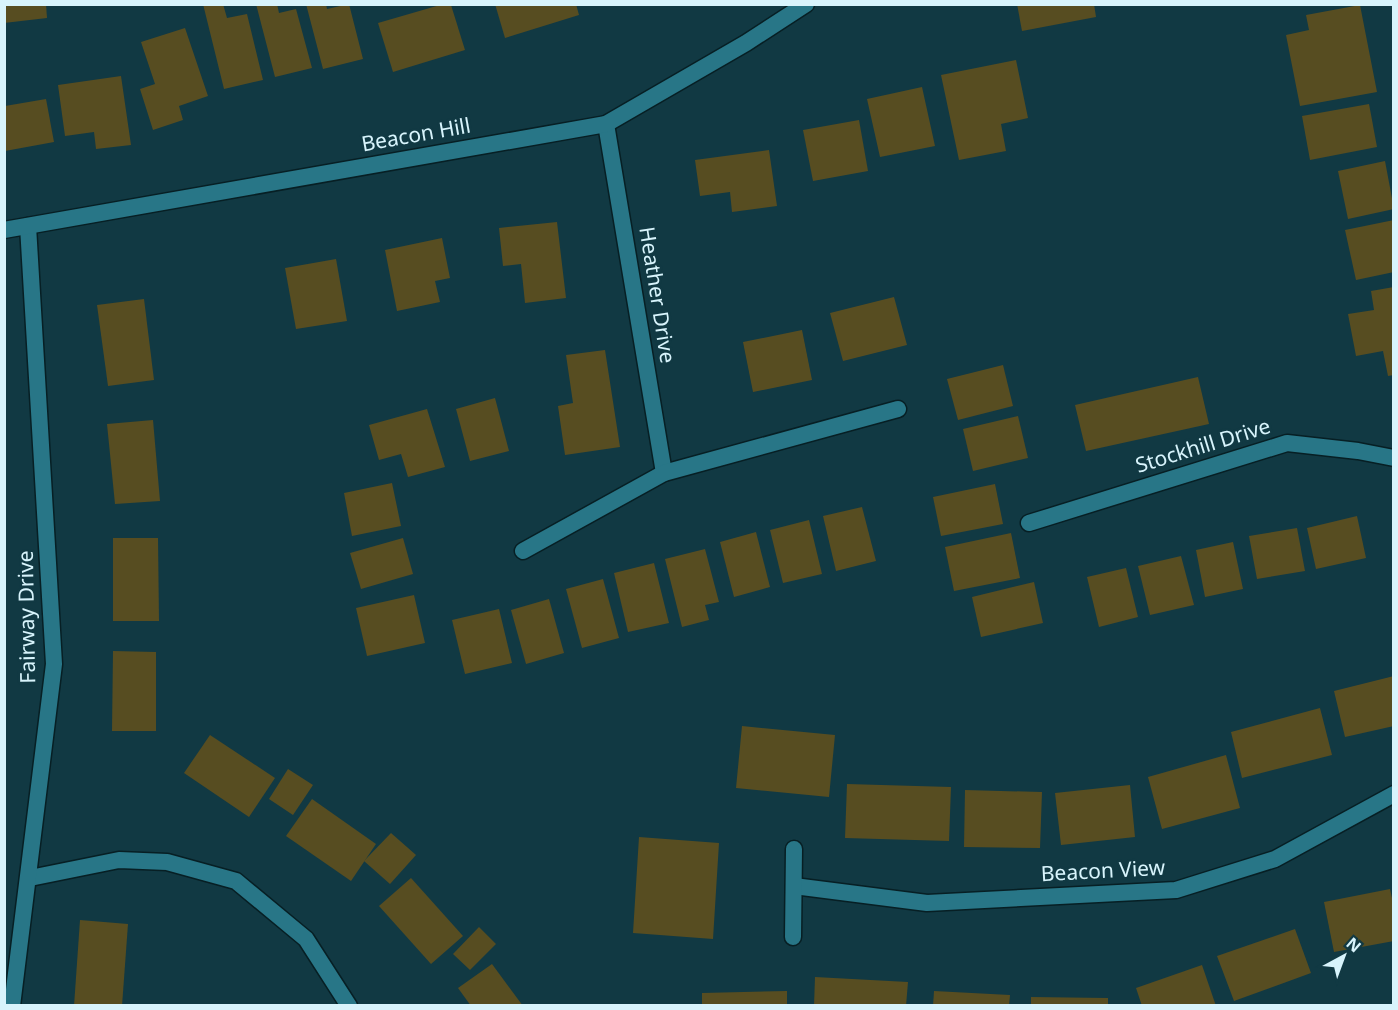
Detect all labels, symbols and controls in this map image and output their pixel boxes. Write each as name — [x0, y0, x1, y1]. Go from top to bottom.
street label: Beacon Hill — [359, 111, 473, 157]
street label: Heather Drive — [633, 225, 683, 365]
street label: Stockhill Drive — [1132, 411, 1274, 479]
street label: Fairway Drive — [11, 550, 41, 684]
street label: Beacon View — [1040, 853, 1166, 887]
north arrow — [1314, 926, 1374, 986]
text: N — [1342, 932, 1366, 957]

